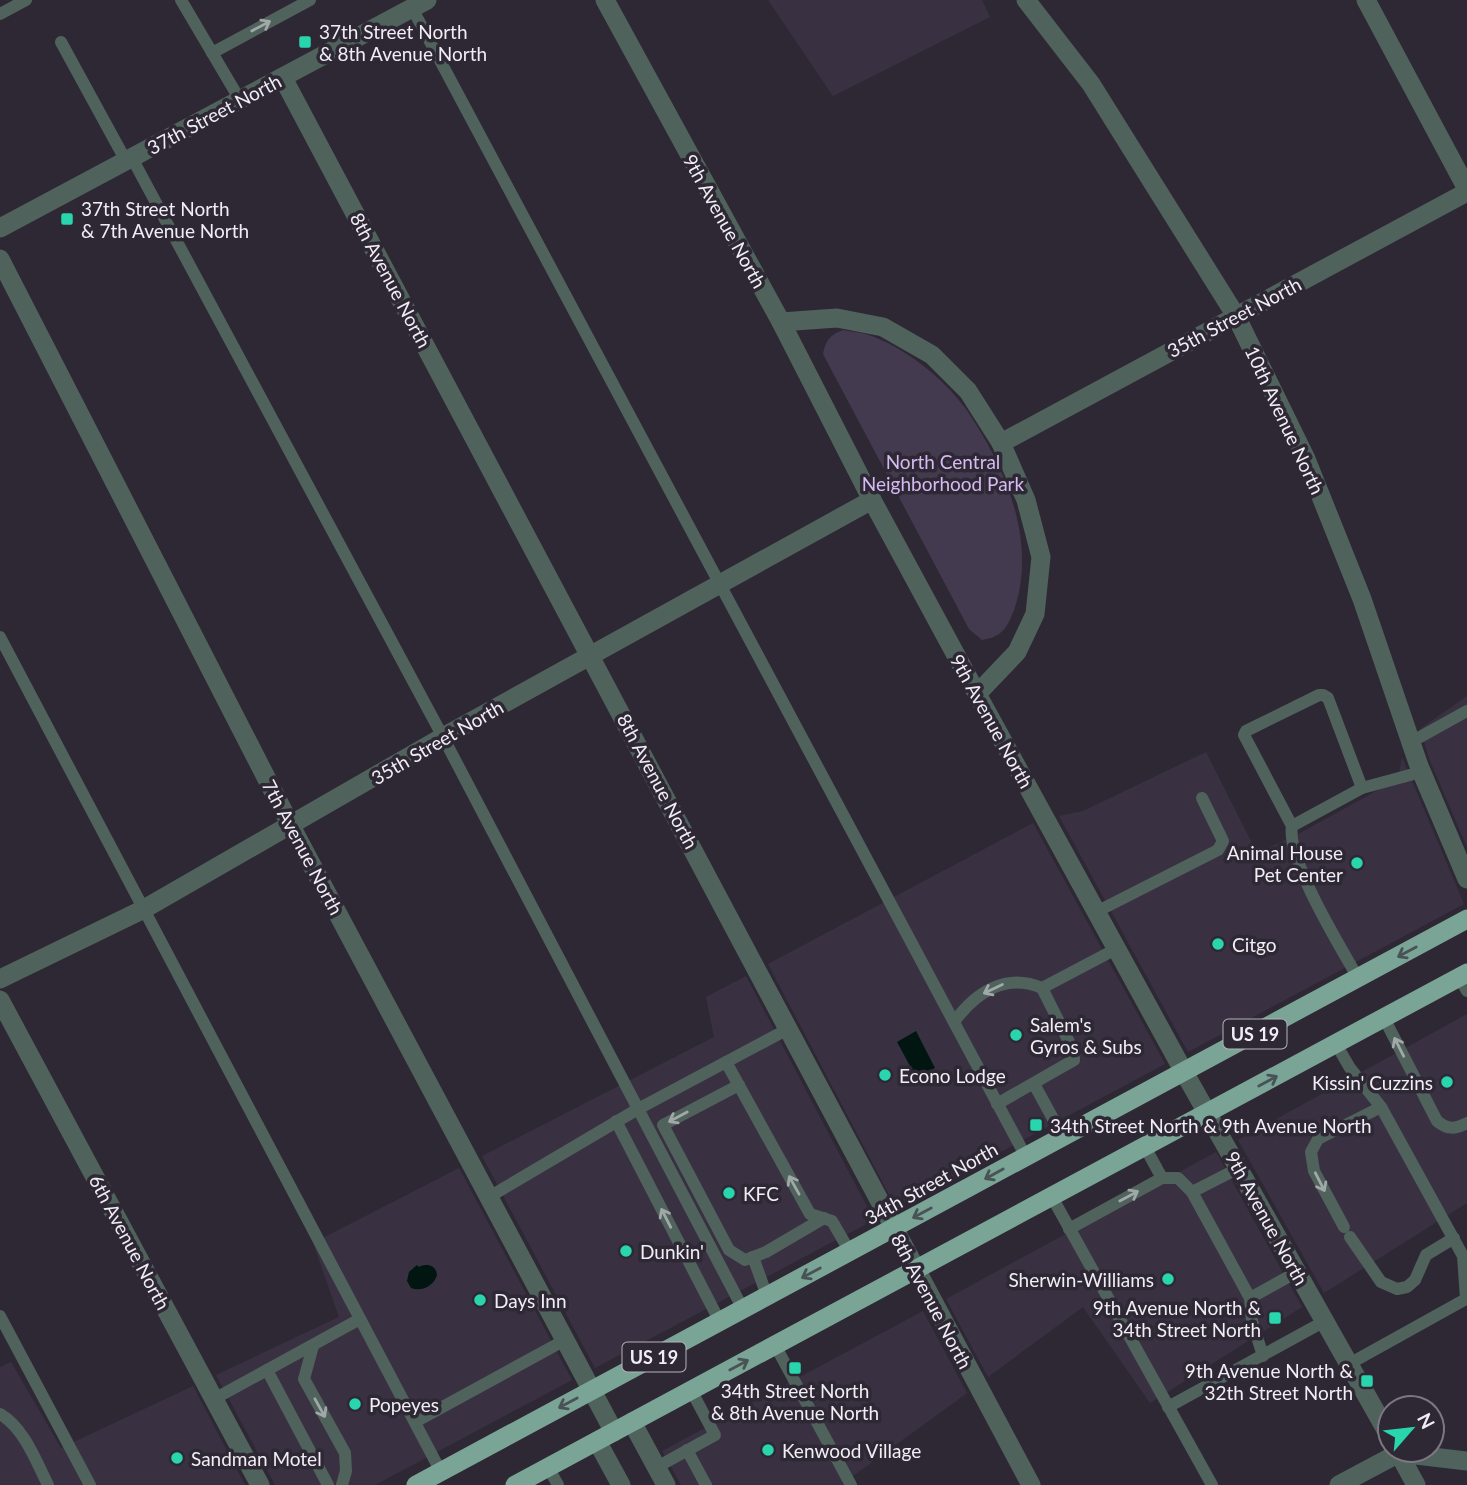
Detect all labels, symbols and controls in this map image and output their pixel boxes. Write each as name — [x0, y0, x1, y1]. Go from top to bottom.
one-way arrow — [250, 19, 271, 33]
place label: 37th Street North & 8th Avenue North — [319, 20, 487, 65]
marker: 37th Street North & 8th Avenue North — [297, 34, 313, 50]
street label: 37th Street North — [143, 69, 285, 159]
street label: 9th Avenue North — [679, 150, 771, 292]
place label: 37th Street North & 7th Avenue North — [81, 197, 249, 242]
street label: 8th Avenue North — [346, 208, 436, 352]
marker: 37th Street North & 7th Avenue North — [59, 211, 75, 227]
street label: 35th Street North — [1163, 272, 1305, 362]
street label: 10th Avenue North — [1241, 342, 1329, 498]
park label: North Central Neighborhood Park — [862, 450, 1025, 495]
street label: 9th Avenue North — [946, 650, 1038, 792]
street label: 35th Street North — [367, 695, 507, 789]
street label: 8th Avenue North — [613, 709, 703, 853]
street label: 7th Avenue North — [258, 775, 348, 919]
place label: Animal House Pet Center — [1227, 841, 1343, 886]
marker: Animal House Pet Center — [1349, 855, 1365, 871]
place label: Citgo — [1232, 933, 1277, 956]
marker: Citgo — [1210, 936, 1226, 952]
one-way arrow — [1397, 945, 1418, 959]
one-way arrow — [983, 983, 1004, 997]
place label: Salem's Gyros & Subs — [1030, 1013, 1142, 1058]
road number: US 19 — [1224, 1020, 1286, 1049]
marker: Salem's Gyros & Subs — [1008, 1027, 1024, 1043]
one-way arrow — [1391, 1037, 1405, 1058]
place label: Econo Lodge — [899, 1064, 1006, 1087]
marker: Econo Lodge — [877, 1067, 893, 1083]
place label: Kissin' Cuzzins — [1312, 1071, 1433, 1094]
one-way arrow — [1258, 1074, 1278, 1088]
marker: Kissin' Cuzzins — [1439, 1074, 1455, 1090]
one-way arrow — [669, 1110, 689, 1124]
place label: 34th Street North & 9th Avenue North — [1050, 1114, 1372, 1137]
marker: 34th Street North & 9th Avenue North — [1028, 1117, 1044, 1133]
street label: 34th Street North — [860, 1137, 1002, 1229]
street label: 9th Avenue North — [1221, 1147, 1313, 1289]
one-way arrow — [985, 1167, 1005, 1181]
street label: 6th Avenue North — [85, 1170, 175, 1314]
one-way arrow — [1313, 1171, 1327, 1192]
one-way arrow — [787, 1175, 801, 1195]
place label: KFC — [743, 1182, 779, 1205]
marker: KFC — [721, 1185, 737, 1201]
one-way arrow — [1118, 1189, 1139, 1203]
one-way arrow — [913, 1207, 933, 1221]
one-way arrow — [659, 1208, 673, 1229]
street label: 8th Avenue North — [887, 1229, 977, 1373]
place label: Dunkin' — [640, 1240, 704, 1263]
marker: Dunkin' — [618, 1243, 634, 1259]
one-way arrow — [802, 1266, 822, 1280]
place label: Sherwin-Williams — [1008, 1268, 1154, 1291]
marker: Sherwin-Williams — [1160, 1271, 1176, 1287]
place label: Days Inn — [494, 1289, 567, 1312]
marker: Days Inn — [472, 1292, 488, 1308]
place label: 9th Avenue North & 34th Street North — [1093, 1296, 1261, 1341]
marker: 9th Avenue North & 34th Street North — [1267, 1310, 1283, 1326]
road number: US 19 — [622, 1342, 686, 1372]
one-way arrow — [728, 1357, 749, 1371]
place label: 9th Avenue North & 32th Street North — [1185, 1359, 1353, 1404]
marker: 34th Street North & 8th Avenue North — [787, 1360, 803, 1376]
marker: 9th Avenue North & 32th Street North — [1359, 1373, 1375, 1389]
place label: 34th Street North & 8th Avenue North — [711, 1379, 879, 1424]
place label: Popeyes — [369, 1393, 439, 1416]
north arrow — [1376, 1394, 1446, 1464]
marker: Popeyes — [347, 1396, 363, 1412]
one-way arrow — [558, 1397, 578, 1411]
one-way arrow — [313, 1398, 327, 1418]
text: N — [1413, 1409, 1440, 1433]
place label: Kenwood Village — [782, 1439, 921, 1462]
marker: Kenwood Village — [760, 1442, 776, 1458]
place label: Sandman Motel — [191, 1447, 322, 1470]
marker: Sandman Motel — [169, 1450, 185, 1466]

